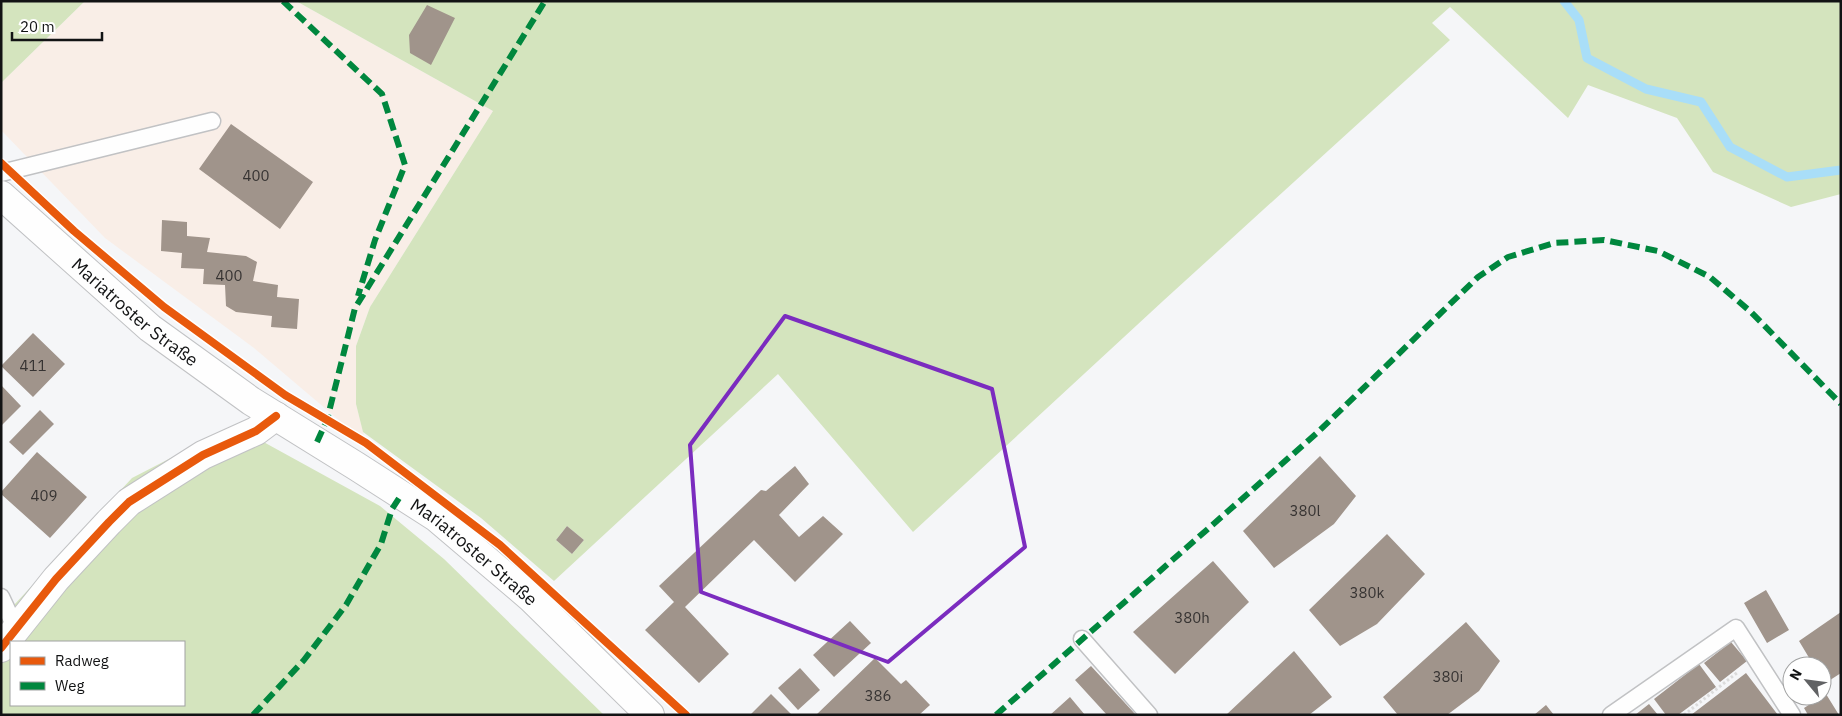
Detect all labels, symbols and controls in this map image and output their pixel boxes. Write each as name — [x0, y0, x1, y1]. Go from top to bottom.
scale bar — [12, 10, 102, 42]
text: 20 m — [20, 17, 55, 36]
house number: 400 — [242, 166, 270, 185]
street label: Mariatroster Straße — [67, 252, 203, 371]
house number: 400 — [215, 266, 243, 285]
house number: 411 — [19, 356, 47, 375]
house number: 409 — [30, 486, 58, 505]
street label: Mariatroster Straße — [406, 493, 543, 610]
house number: 380l — [1289, 501, 1321, 520]
house number: 380k — [1350, 583, 1385, 602]
house number: 380h — [1174, 608, 1210, 627]
legend — [10, 641, 185, 706]
text: Radweg — [55, 651, 109, 670]
north arrow — [1782, 656, 1832, 706]
text: N — [1785, 666, 1806, 683]
house number: 380i — [1433, 667, 1463, 686]
text: Weg — [55, 676, 84, 695]
house number: 386 — [864, 686, 892, 705]

